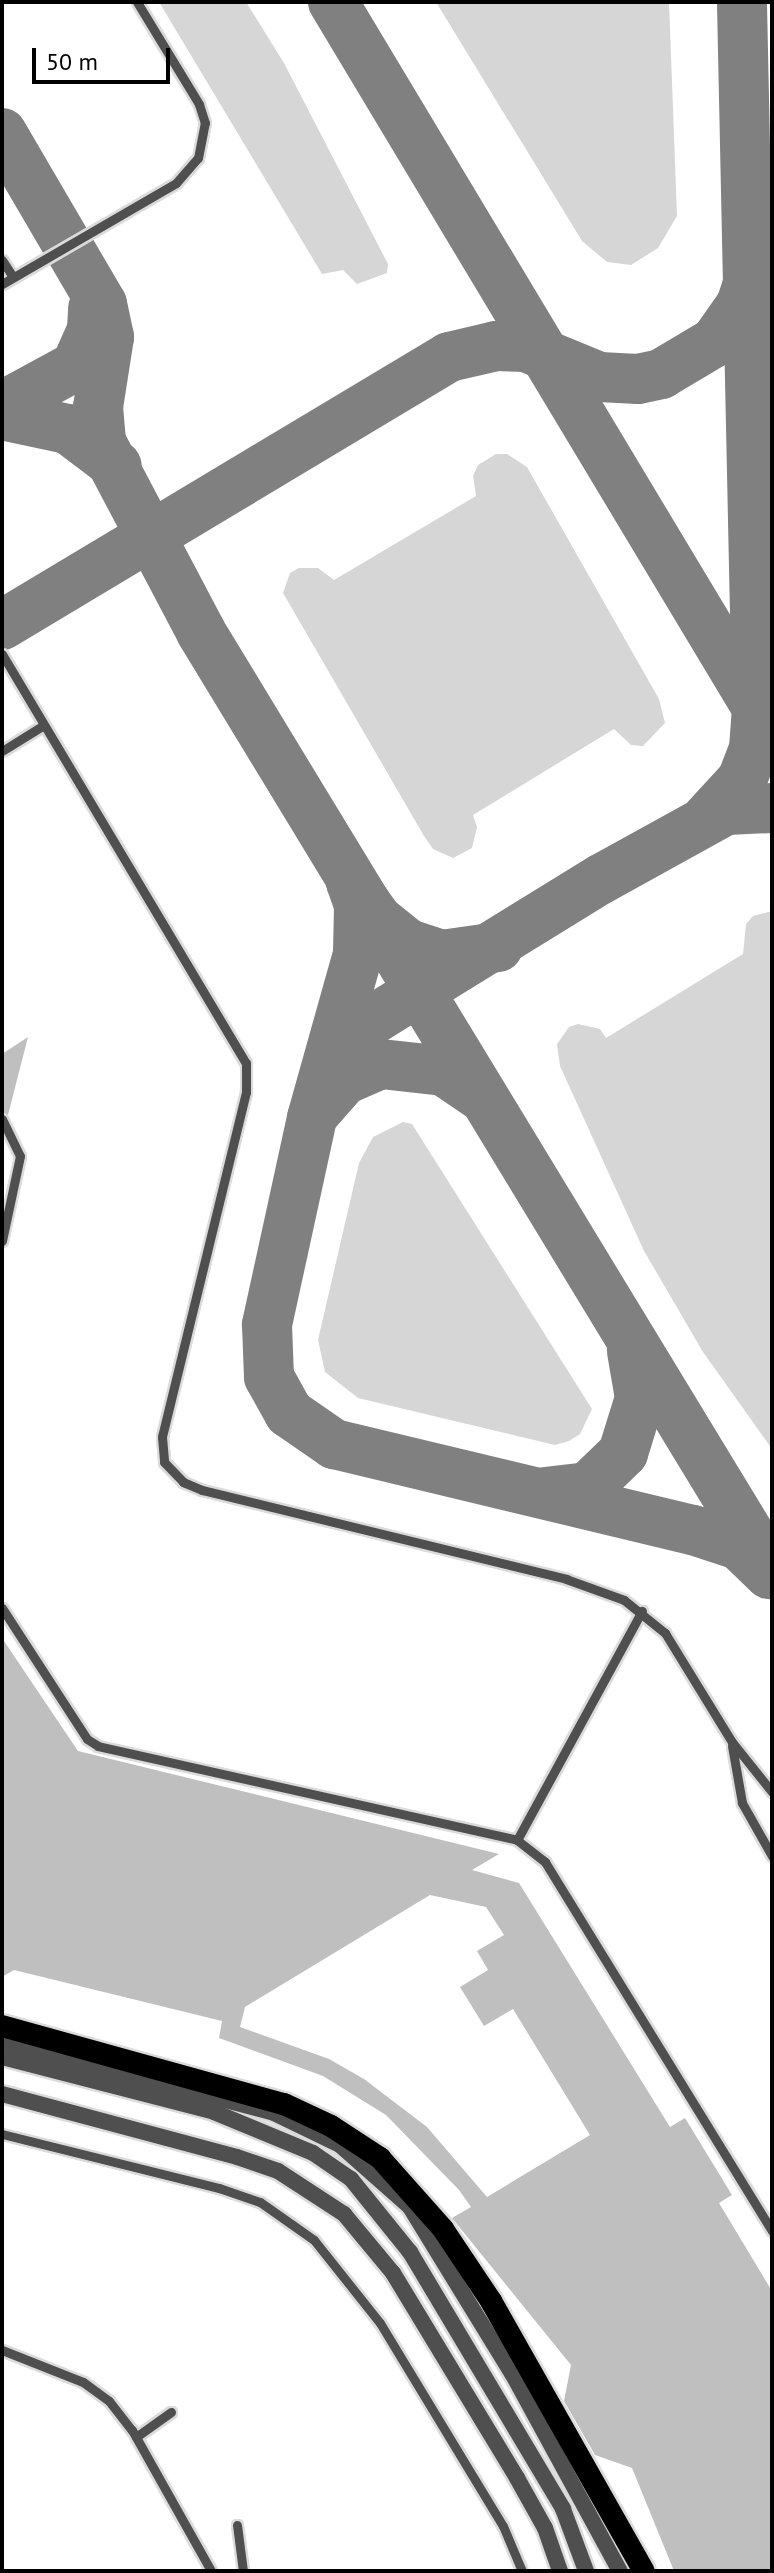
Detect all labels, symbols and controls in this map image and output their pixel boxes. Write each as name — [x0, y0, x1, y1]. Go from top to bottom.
scale bar — [36, 32, 174, 82]
text: 50 m — [46, 46, 98, 77]

